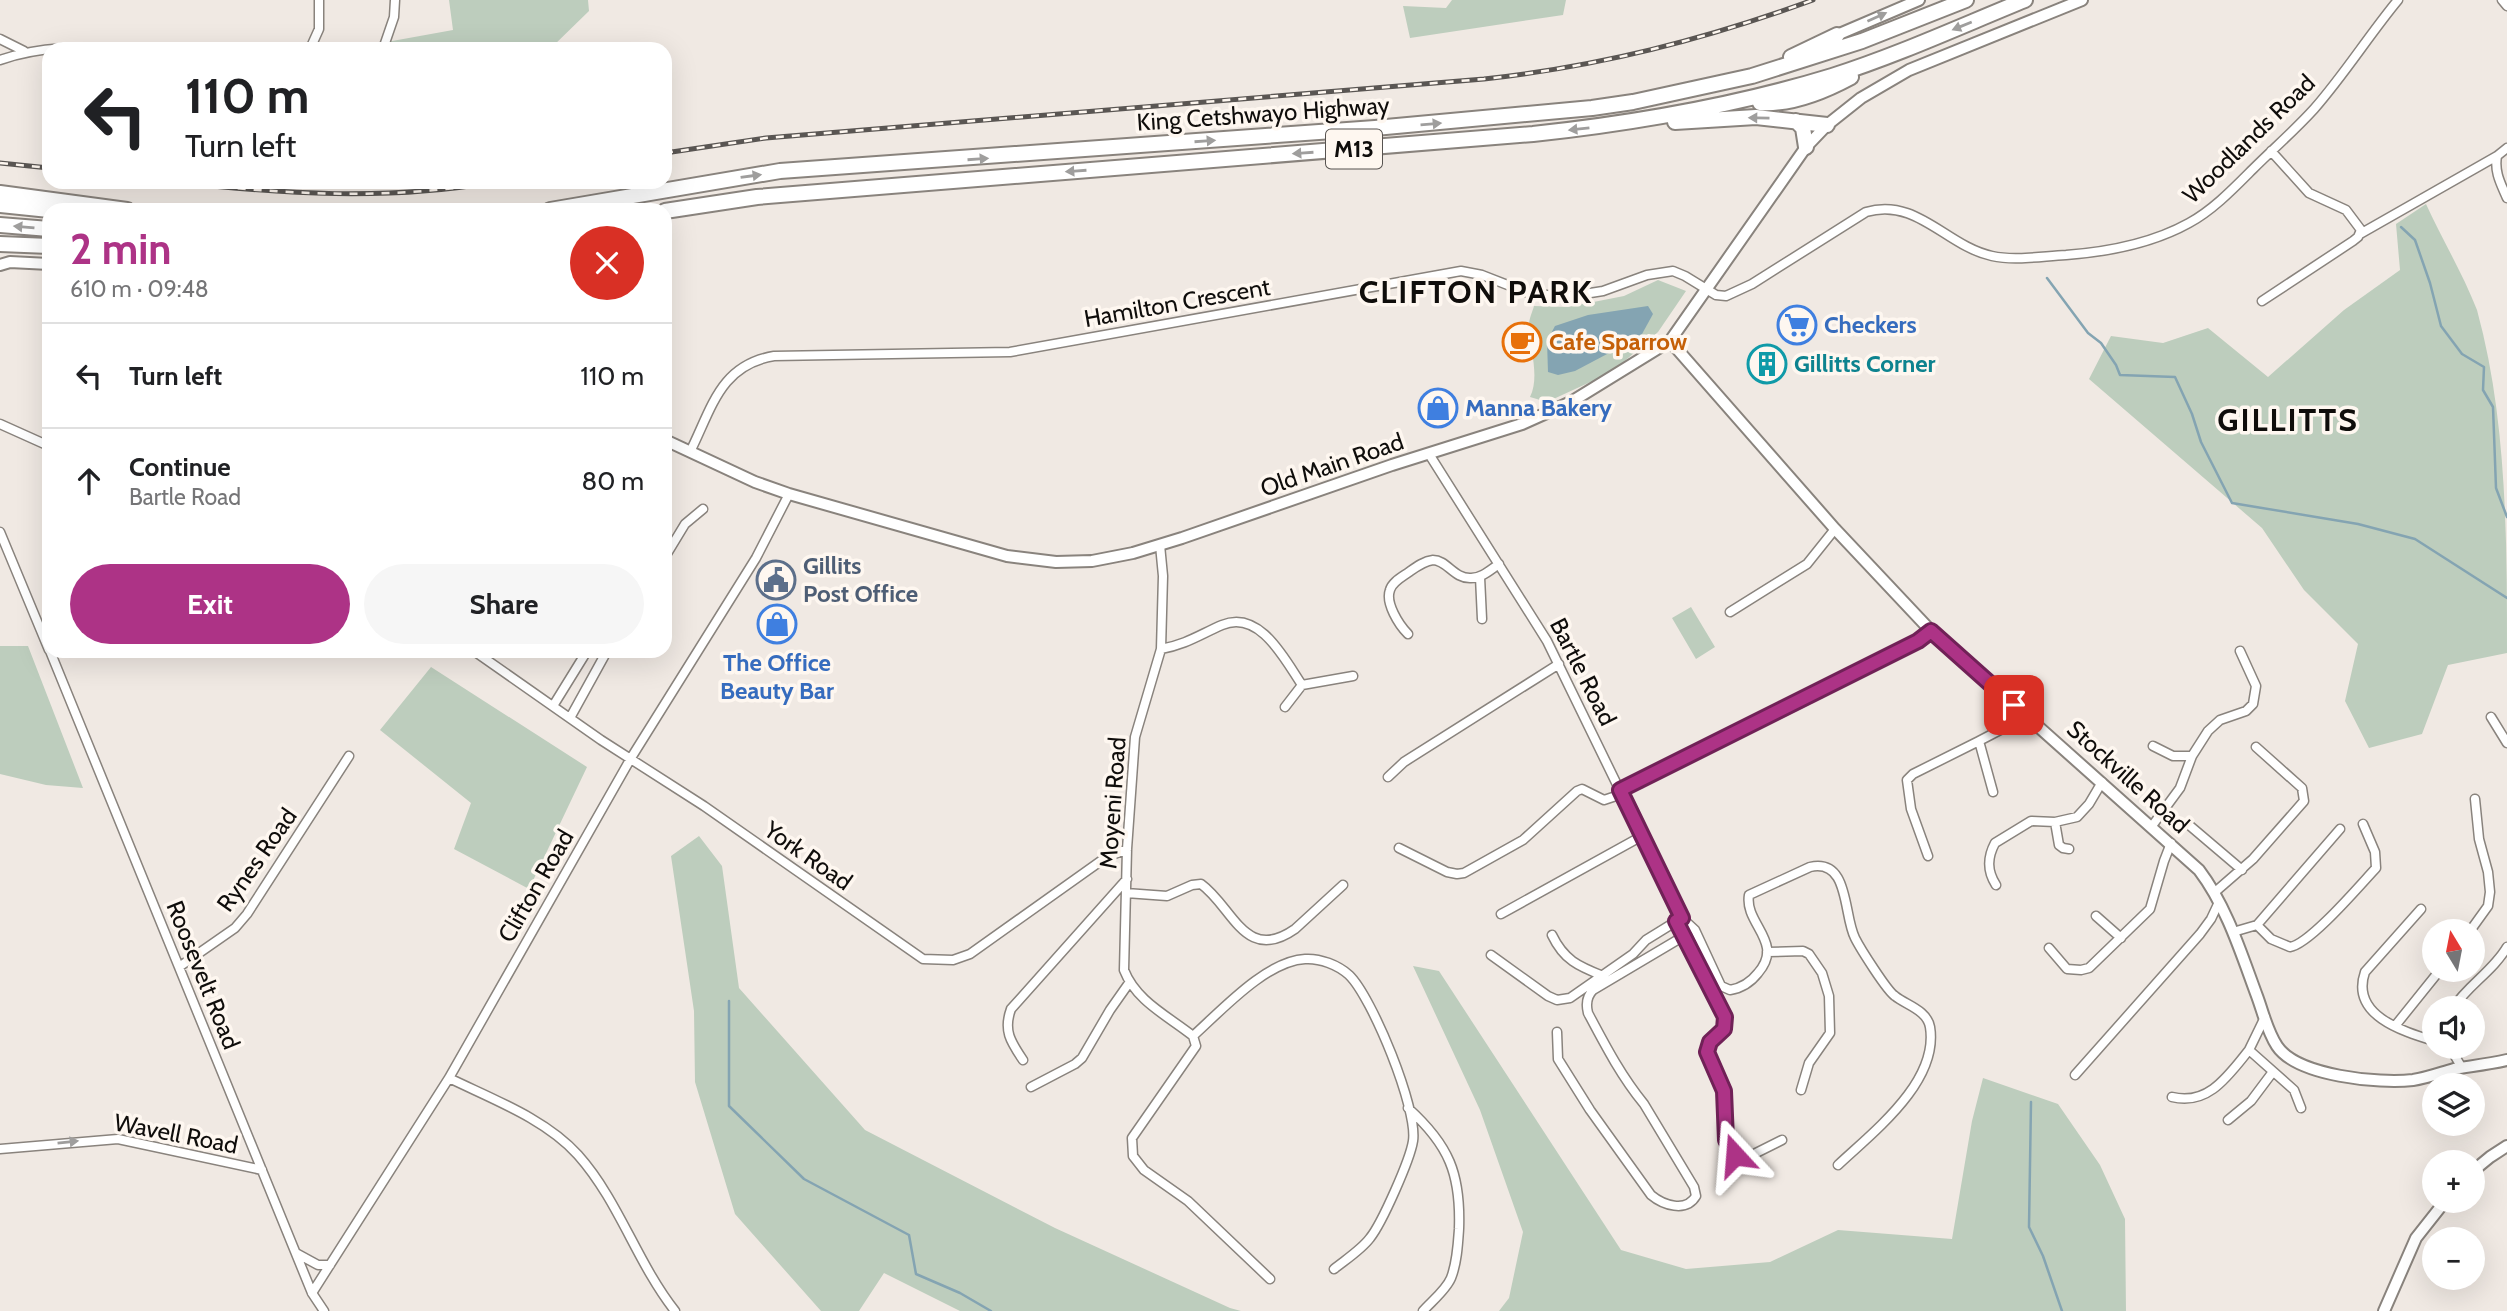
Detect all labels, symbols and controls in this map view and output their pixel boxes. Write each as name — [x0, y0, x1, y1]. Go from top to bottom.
one-way arrow — [1867, 11, 1888, 22]
one-way arrow — [1952, 20, 1973, 31]
text: 110 m — [185, 66, 309, 125]
street label: Woodlands Road — [2176, 68, 2321, 209]
icon: left — [70, 70, 161, 161]
street label: King Cetshwayo Highway — [1136, 90, 1390, 137]
one-way arrow — [1748, 113, 1770, 124]
one-way arrow — [1421, 118, 1443, 129]
one-way arrow — [1567, 124, 1589, 135]
text: Turn left — [185, 126, 296, 165]
road number: M13 — [1326, 130, 1382, 168]
one-way arrow — [1194, 135, 1216, 146]
one-way arrow — [1292, 148, 1314, 159]
one-way arrow — [967, 153, 989, 164]
one-way arrow — [1065, 165, 1087, 176]
one-way arrow — [740, 170, 762, 181]
one-way arrow — [13, 221, 35, 232]
text: 2 min — [70, 223, 171, 275]
button: close — [570, 226, 644, 300]
street label: Hamilton Crescent — [1082, 272, 1272, 333]
district label: CLIFTON PARK — [1359, 272, 1593, 311]
text: 610 m · 09:48 — [70, 275, 209, 303]
supermarket icon: Checkers — [1776, 304, 1818, 346]
place label: Checkers — [1824, 310, 1917, 339]
cafe icon: Cafe Sparrow — [1501, 321, 1543, 363]
place label: Cafe Sparrow — [1549, 327, 1688, 356]
building icon: Gillitts Corner — [1746, 343, 1788, 385]
place label: Gillitts Corner — [1794, 349, 1936, 378]
icon: left — [70, 357, 108, 395]
text: Turn left — [129, 360, 222, 392]
text: 110 m — [580, 360, 644, 392]
shop icon: Manna Bakery — [1417, 387, 1459, 429]
place label: Manna Bakery — [1465, 393, 1612, 422]
district label: GILLITTS — [2217, 400, 2359, 439]
street label: Old Main Road — [1256, 426, 1407, 503]
text: Continue — [129, 451, 231, 483]
icon: ahead — [70, 462, 108, 500]
text: 80 m — [581, 465, 644, 497]
text: Bartle Road — [129, 483, 241, 511]
place label: Gillits Post Office — [803, 551, 918, 608]
public building icon: Gillits Post Office — [755, 559, 797, 601]
button: Exit — [70, 564, 350, 644]
button: Share — [364, 564, 644, 644]
shop icon: The Office Beauty Bar — [756, 603, 798, 645]
street label: Bartle Road — [1544, 613, 1623, 730]
place label: The Office Beauty Bar — [720, 648, 834, 705]
pin — [1984, 675, 2044, 735]
icon: arrive — [1995, 686, 2033, 724]
street label: Stockville Road — [2061, 714, 2195, 839]
street label: Moyeni Road — [1093, 736, 1132, 870]
street label: Rynes Road — [210, 802, 303, 917]
street label: York Road — [758, 814, 858, 896]
street label: Clifton Road — [492, 824, 580, 947]
street label: Roosevelt Road — [161, 896, 246, 1053]
north arrow — [2422, 919, 2485, 982]
map controls — [2422, 919, 2485, 1290]
button: sound — [2422, 996, 2485, 1059]
button: layers — [2422, 1073, 2485, 1136]
street label: Wavell Road — [112, 1107, 240, 1160]
position arrow — [1698, 1118, 1772, 1192]
one-way arrow — [57, 1136, 79, 1147]
button: + — [2422, 1150, 2485, 1213]
button: − — [2422, 1227, 2485, 1290]

